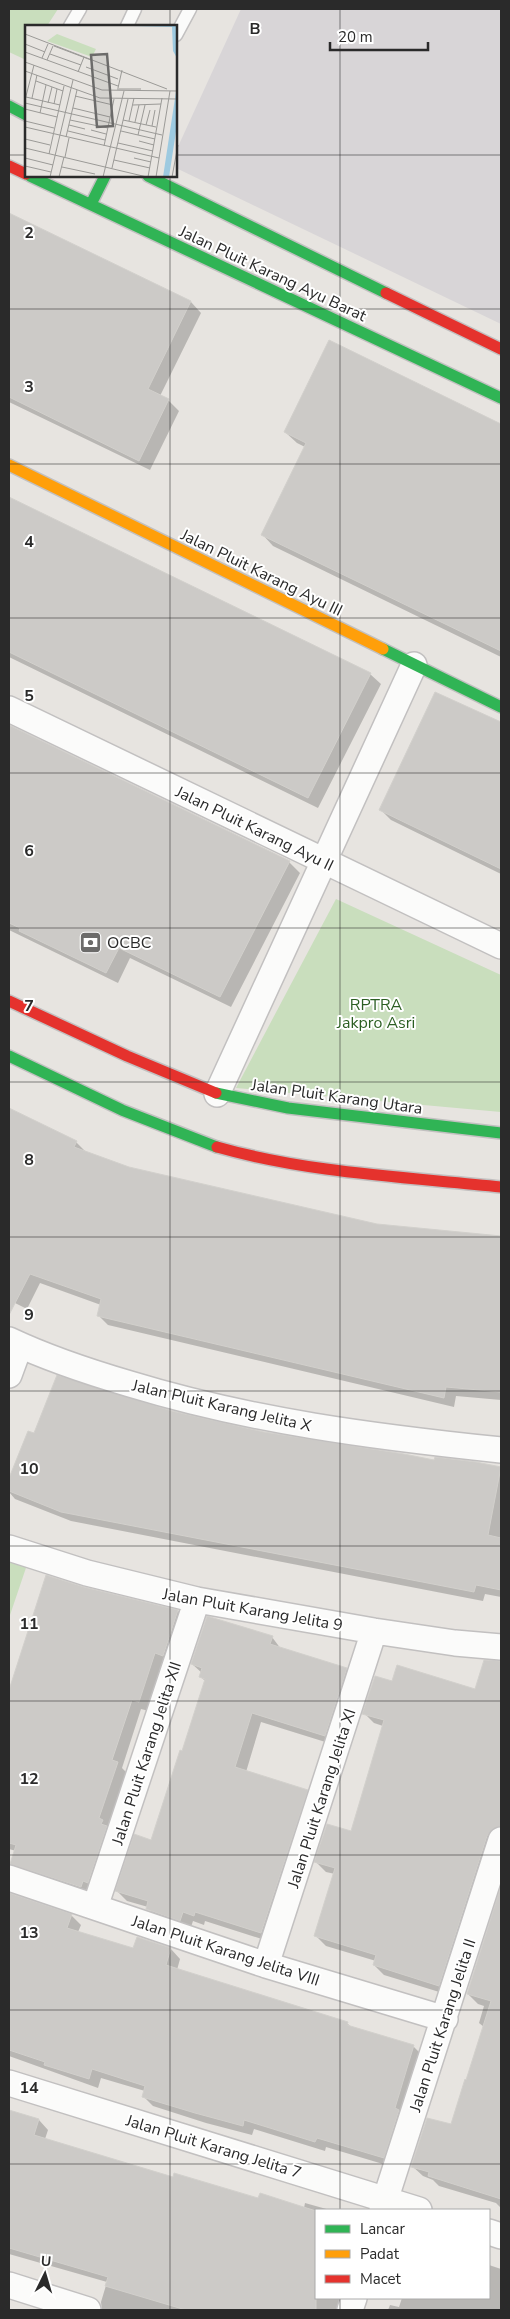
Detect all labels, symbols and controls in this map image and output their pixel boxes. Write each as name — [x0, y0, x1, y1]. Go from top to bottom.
text: B — [249, 18, 261, 40]
scale bar — [330, 20, 428, 52]
inset map — [25, 25, 178, 178]
text: 20 m — [338, 27, 373, 47]
street label: Jalan Pluit Karang Ayu Barat — [175, 220, 370, 327]
text: 2 — [24, 222, 34, 244]
text: 3 — [24, 376, 34, 398]
street label: Jalan Pluit Karang Ayu III — [176, 524, 346, 622]
text: 4 — [24, 531, 34, 553]
text: 5 — [24, 685, 34, 707]
street label: Jalan Pluit Karang Ayu II — [171, 781, 337, 877]
text: 6 — [24, 840, 34, 862]
bank icon: OCBC — [79, 930, 103, 954]
place label: OCBC — [107, 932, 152, 954]
park label: RPTRA Jakpro Asri — [336, 994, 415, 1034]
text: 7 — [24, 995, 34, 1017]
street label: Jalan Pluit Karang Utara — [249, 1074, 424, 1120]
text: 8 — [24, 1149, 34, 1171]
text: 9 — [24, 1304, 34, 1326]
street label: Jalan Pluit Karang Jelita X — [129, 1374, 314, 1437]
text: 10 — [19, 1458, 39, 1480]
street label: Jalan Pluit Karang Jelita 9 — [160, 1583, 345, 1637]
text: 11 — [19, 1613, 39, 1635]
street label: Jalan Pluit Karang Jelita XII — [107, 1659, 187, 1849]
street label: Jalan Pluit Karang Jelita XI — [282, 1706, 361, 1892]
text: 12 — [19, 1768, 39, 1790]
street label: Jalan Pluit Karang Jelita VIII — [128, 1910, 322, 1992]
text: 13 — [19, 1922, 39, 1944]
street label: Jalan Pluit Karang Jelita II — [404, 1936, 481, 2116]
text: 14 — [19, 2077, 39, 2099]
street label: Jalan Pluit Karang Jelita 7 — [122, 2109, 304, 2184]
legend — [315, 2209, 490, 2299]
text: Lancar — [360, 2219, 405, 2239]
text: Padat — [360, 2244, 400, 2264]
north arrow — [20, 2249, 70, 2299]
text: U — [40, 2252, 52, 2271]
text: Macet — [360, 2269, 402, 2289]

